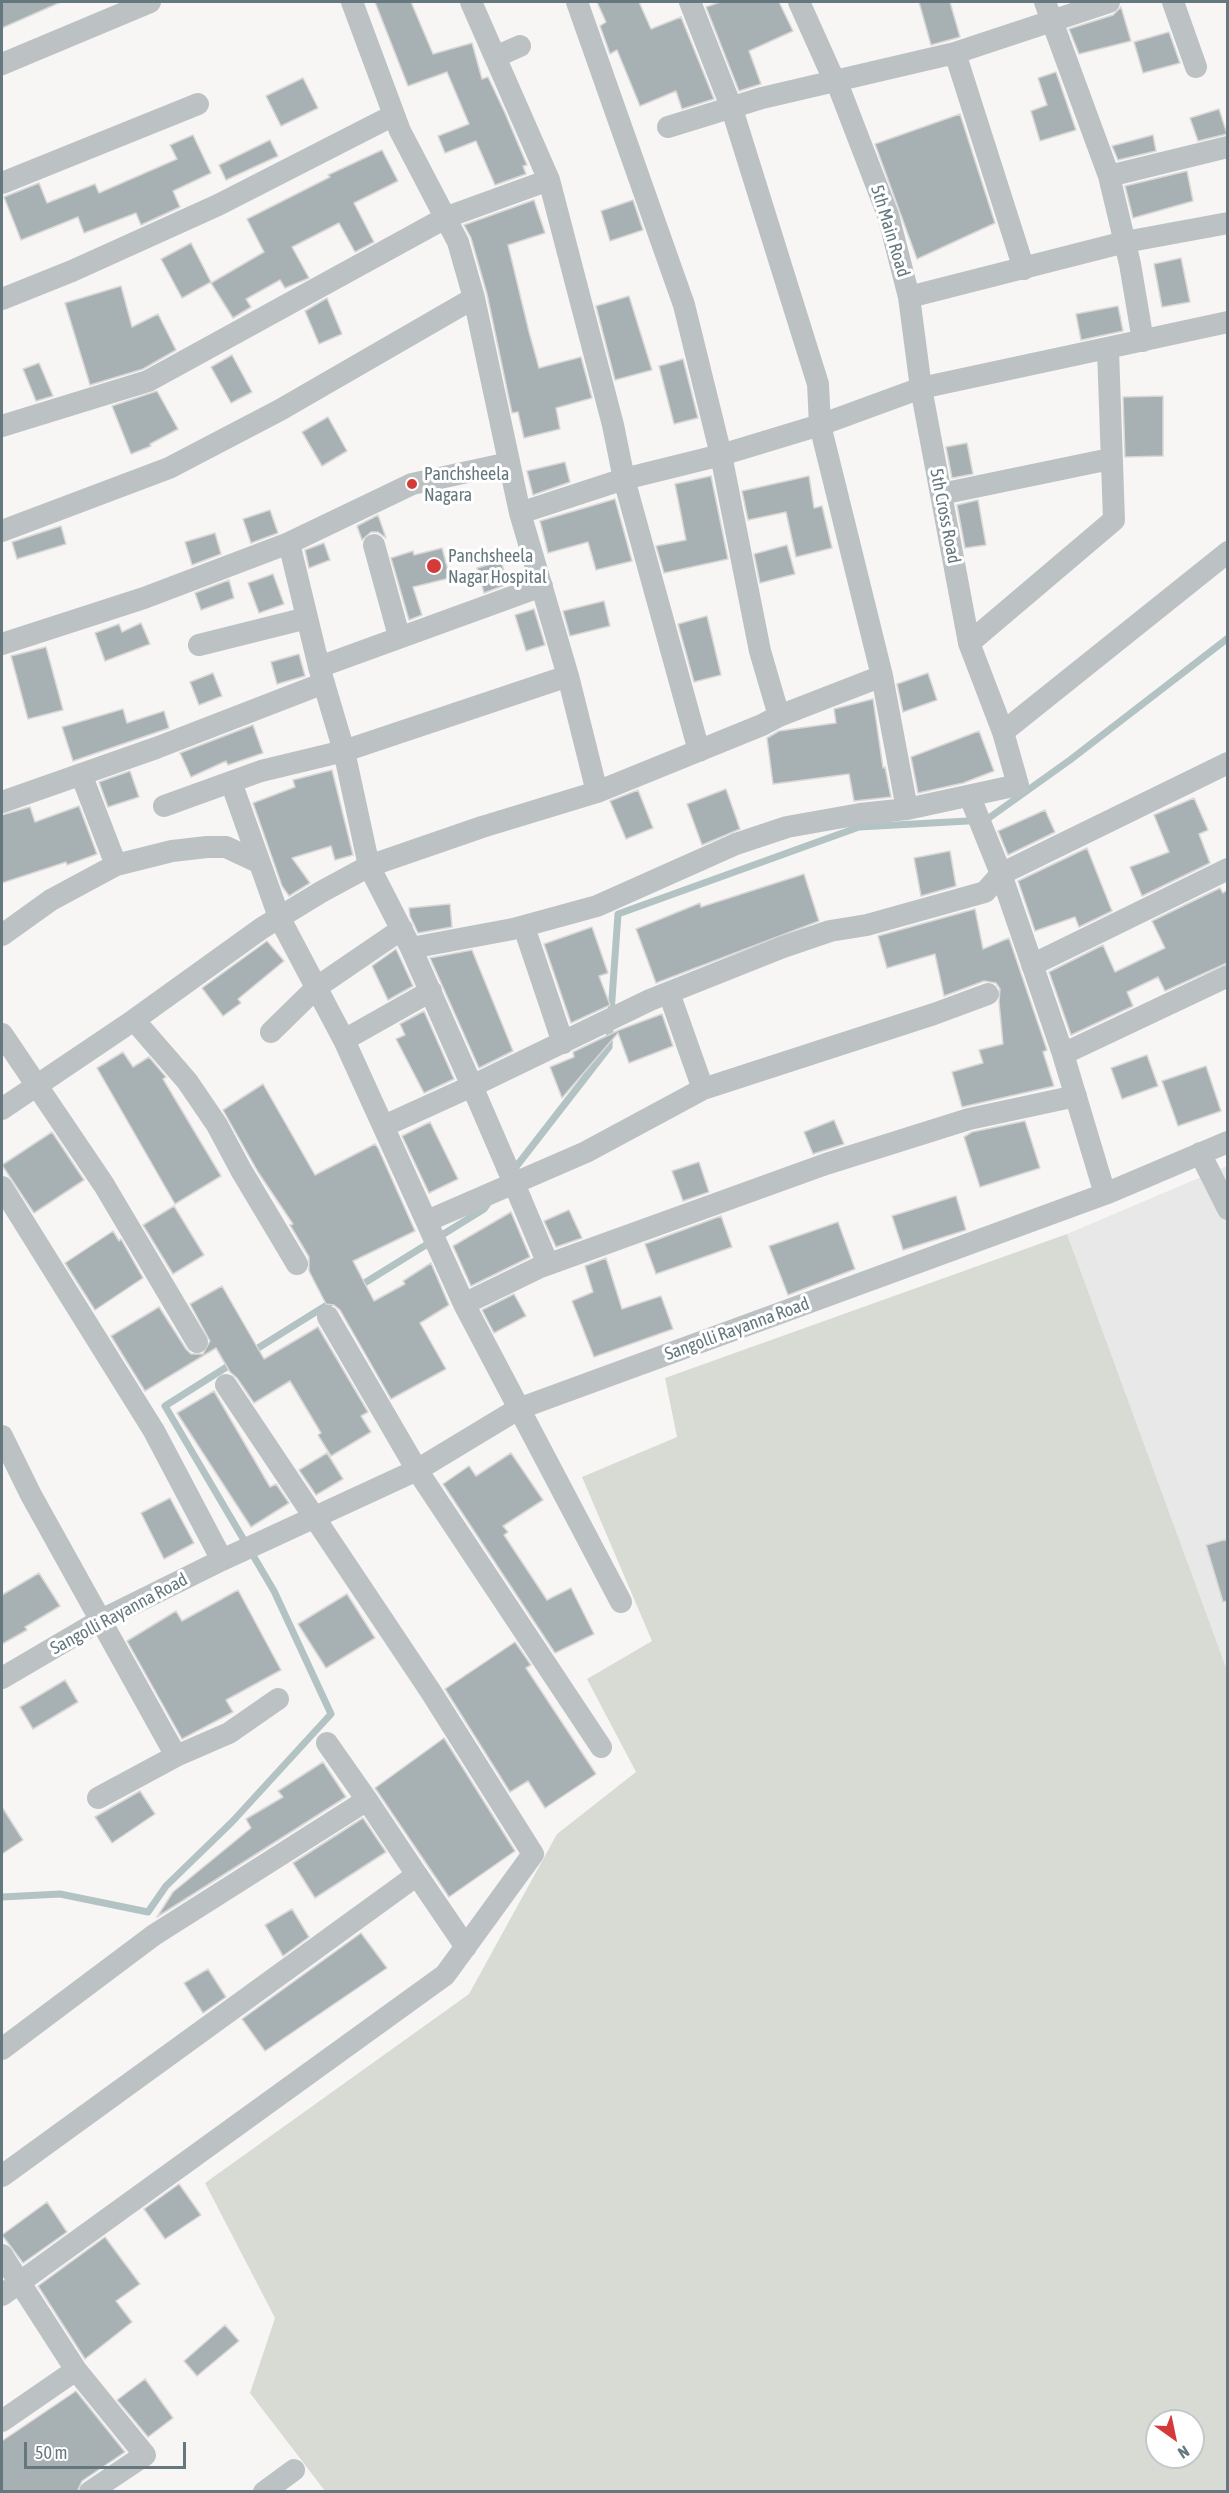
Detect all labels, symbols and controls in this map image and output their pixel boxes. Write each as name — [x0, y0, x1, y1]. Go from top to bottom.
street label: 5th Main Road — [866, 182, 914, 280]
place label: Panchsheela Nagara — [424, 463, 509, 506]
street label: 5th Cross Road — [925, 467, 965, 565]
marker: Panchsheela Nagara — [405, 477, 419, 491]
place label: Panchsheela Nagar Hospital — [448, 545, 547, 588]
marker: Panchsheela Nagar Hospital — [425, 557, 443, 575]
street label: Sangolli Rayanna Road — [662, 1293, 812, 1365]
street label: Sangolli Rayanna Road — [47, 1569, 191, 1659]
north arrow — [1145, 2409, 1205, 2469]
scale bar — [27, 2430, 189, 2468]
text: 50 m — [35, 2442, 67, 2463]
text: N — [1175, 2442, 1193, 2463]

